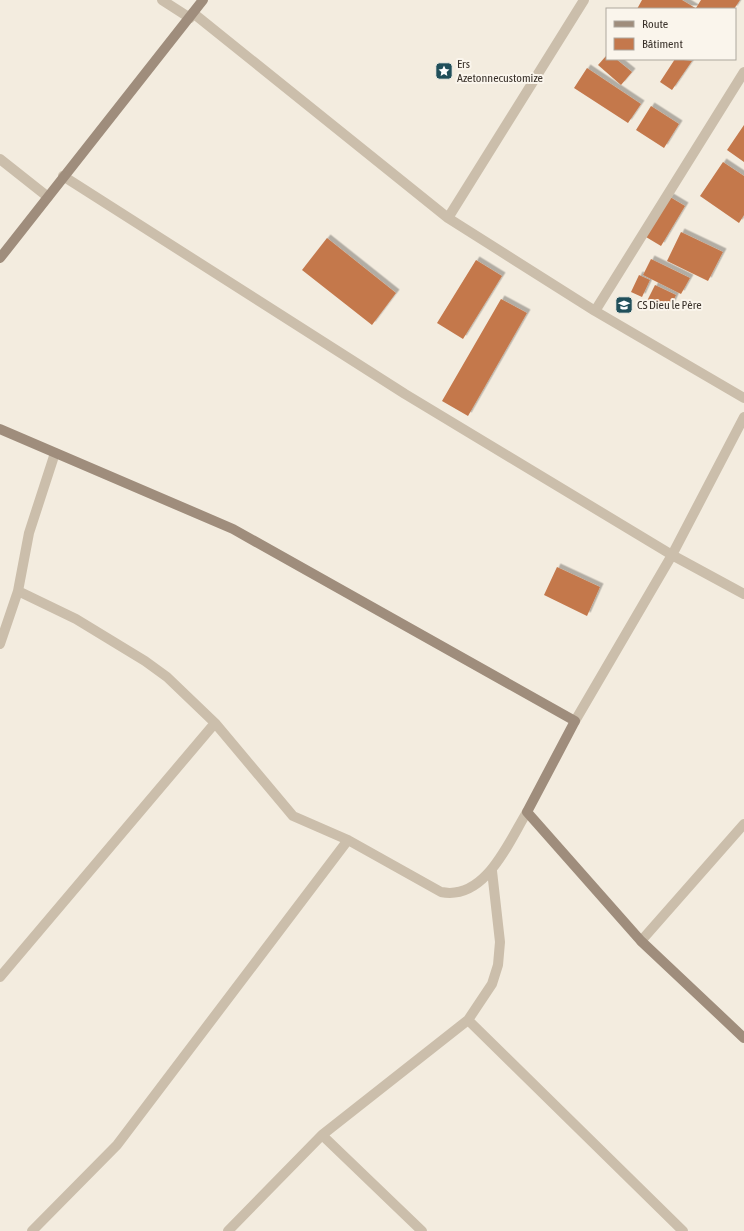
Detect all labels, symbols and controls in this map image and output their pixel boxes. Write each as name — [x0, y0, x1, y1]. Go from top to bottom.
legend — [606, 8, 736, 60]
text: Route — [642, 17, 668, 31]
text: Bâtiment — [642, 37, 683, 51]
place label: Ers Azetonnecustomize — [457, 57, 543, 85]
place icon: Ers Azetonnecustomize — [434, 61, 454, 81]
school or university icon: CS Dieu le Père — [614, 295, 634, 315]
place label: CS Dieu le Père — [637, 298, 702, 312]

